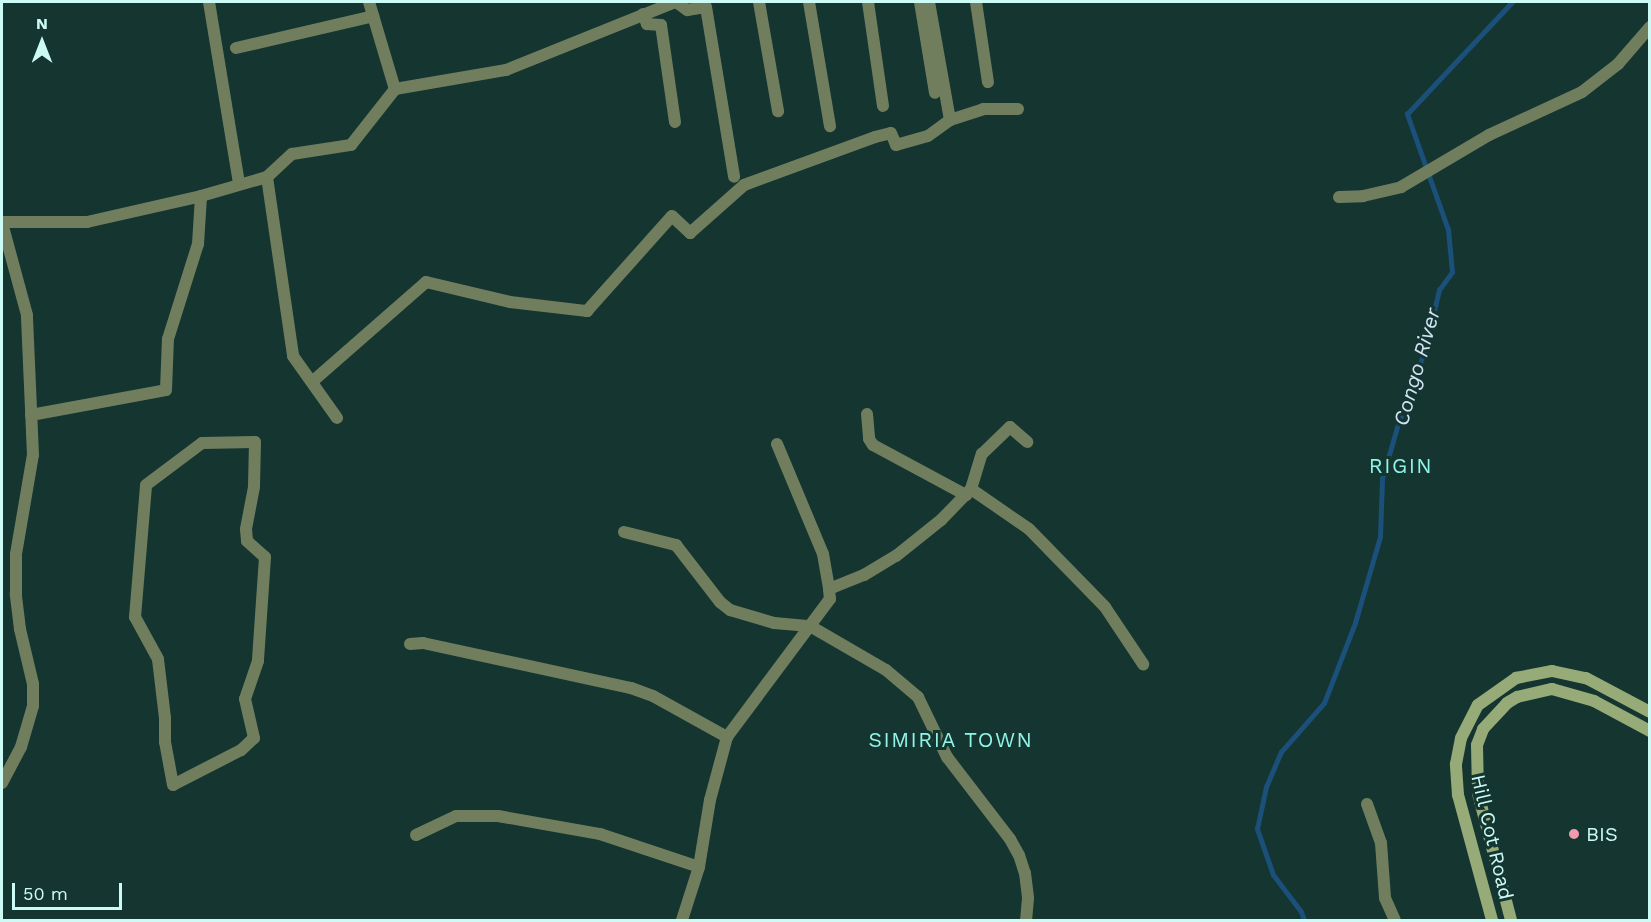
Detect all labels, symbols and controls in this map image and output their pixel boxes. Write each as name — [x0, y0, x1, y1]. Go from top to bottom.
north arrow — [12, 12, 72, 72]
text: N — [36, 14, 48, 33]
water label: Congo River — [1388, 305, 1446, 429]
district label: RIGIN — [1369, 453, 1433, 479]
district label: SIMIRIA TOWN — [868, 727, 1034, 753]
street label: Hill Cot Road — [1466, 772, 1518, 902]
place label: BIS — [1586, 822, 1618, 846]
marker: BIS — [1567, 827, 1581, 841]
scale bar — [15, 871, 124, 909]
text: 50 m — [23, 883, 68, 904]

